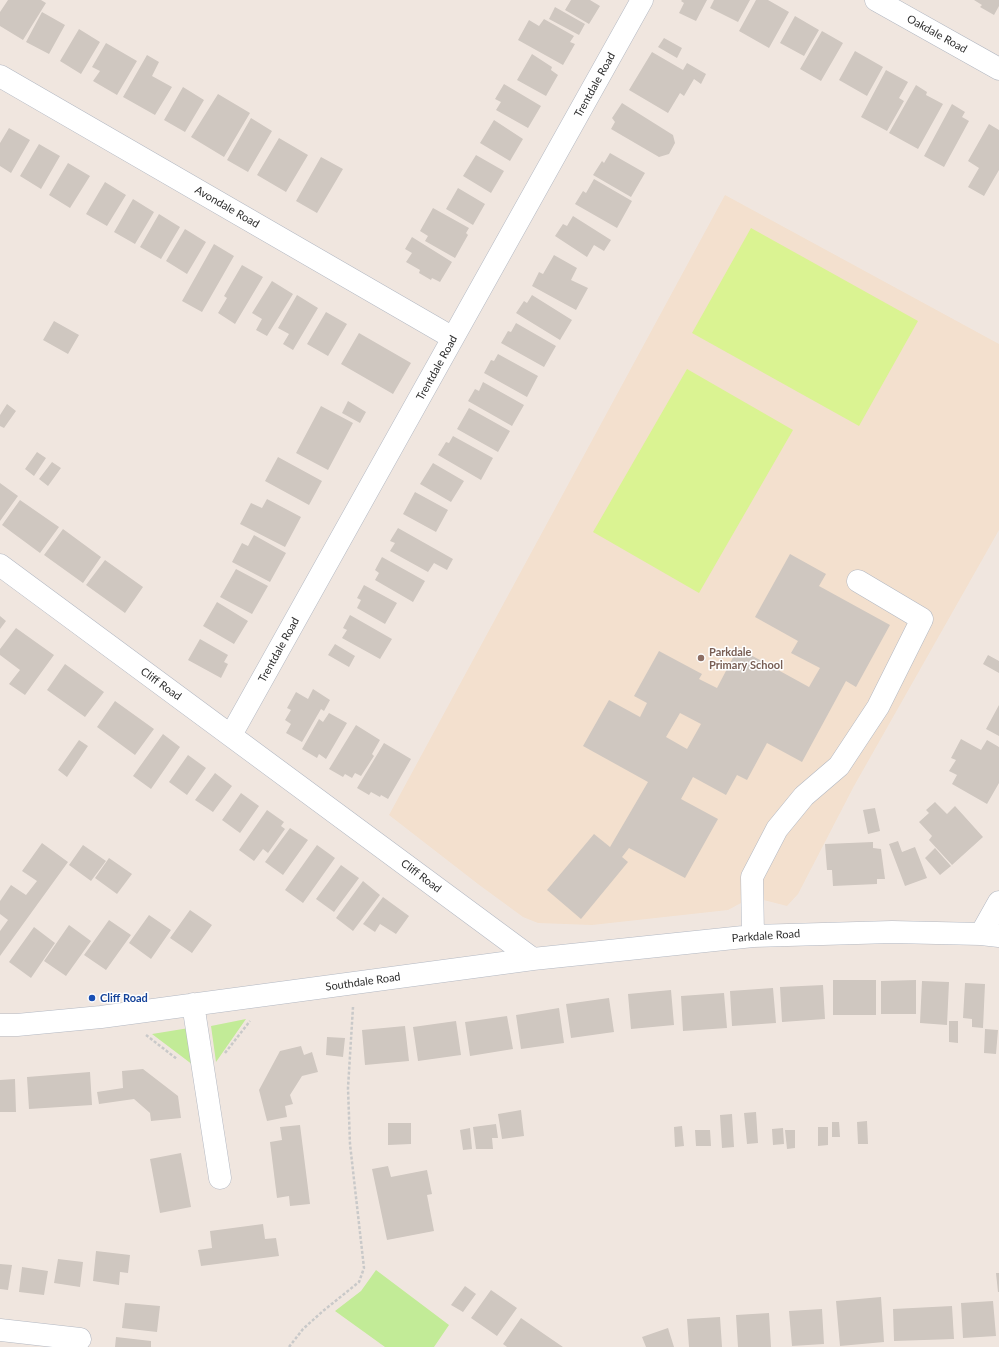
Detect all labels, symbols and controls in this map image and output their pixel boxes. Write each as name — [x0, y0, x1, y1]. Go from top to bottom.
street label: Oakdale Road — [905, 12, 969, 56]
street label: Trentdale Road — [572, 50, 618, 120]
street label: Avondale Road — [192, 183, 262, 231]
street label: Trentdale Road — [414, 333, 460, 403]
street label: Trentdale Road — [256, 615, 302, 685]
place label: Parkdale Primary School — [709, 645, 783, 671]
marker: Parkdale Primary School — [696, 653, 706, 663]
street label: Cliff Road — [138, 665, 184, 703]
street label: Cliff Road — [398, 857, 444, 895]
street label: Parkdale Road — [731, 927, 801, 945]
street label: Southdale Road — [325, 970, 401, 994]
place label: Cliff Road — [100, 991, 148, 1005]
marker: Cliff Road — [87, 993, 97, 1003]

